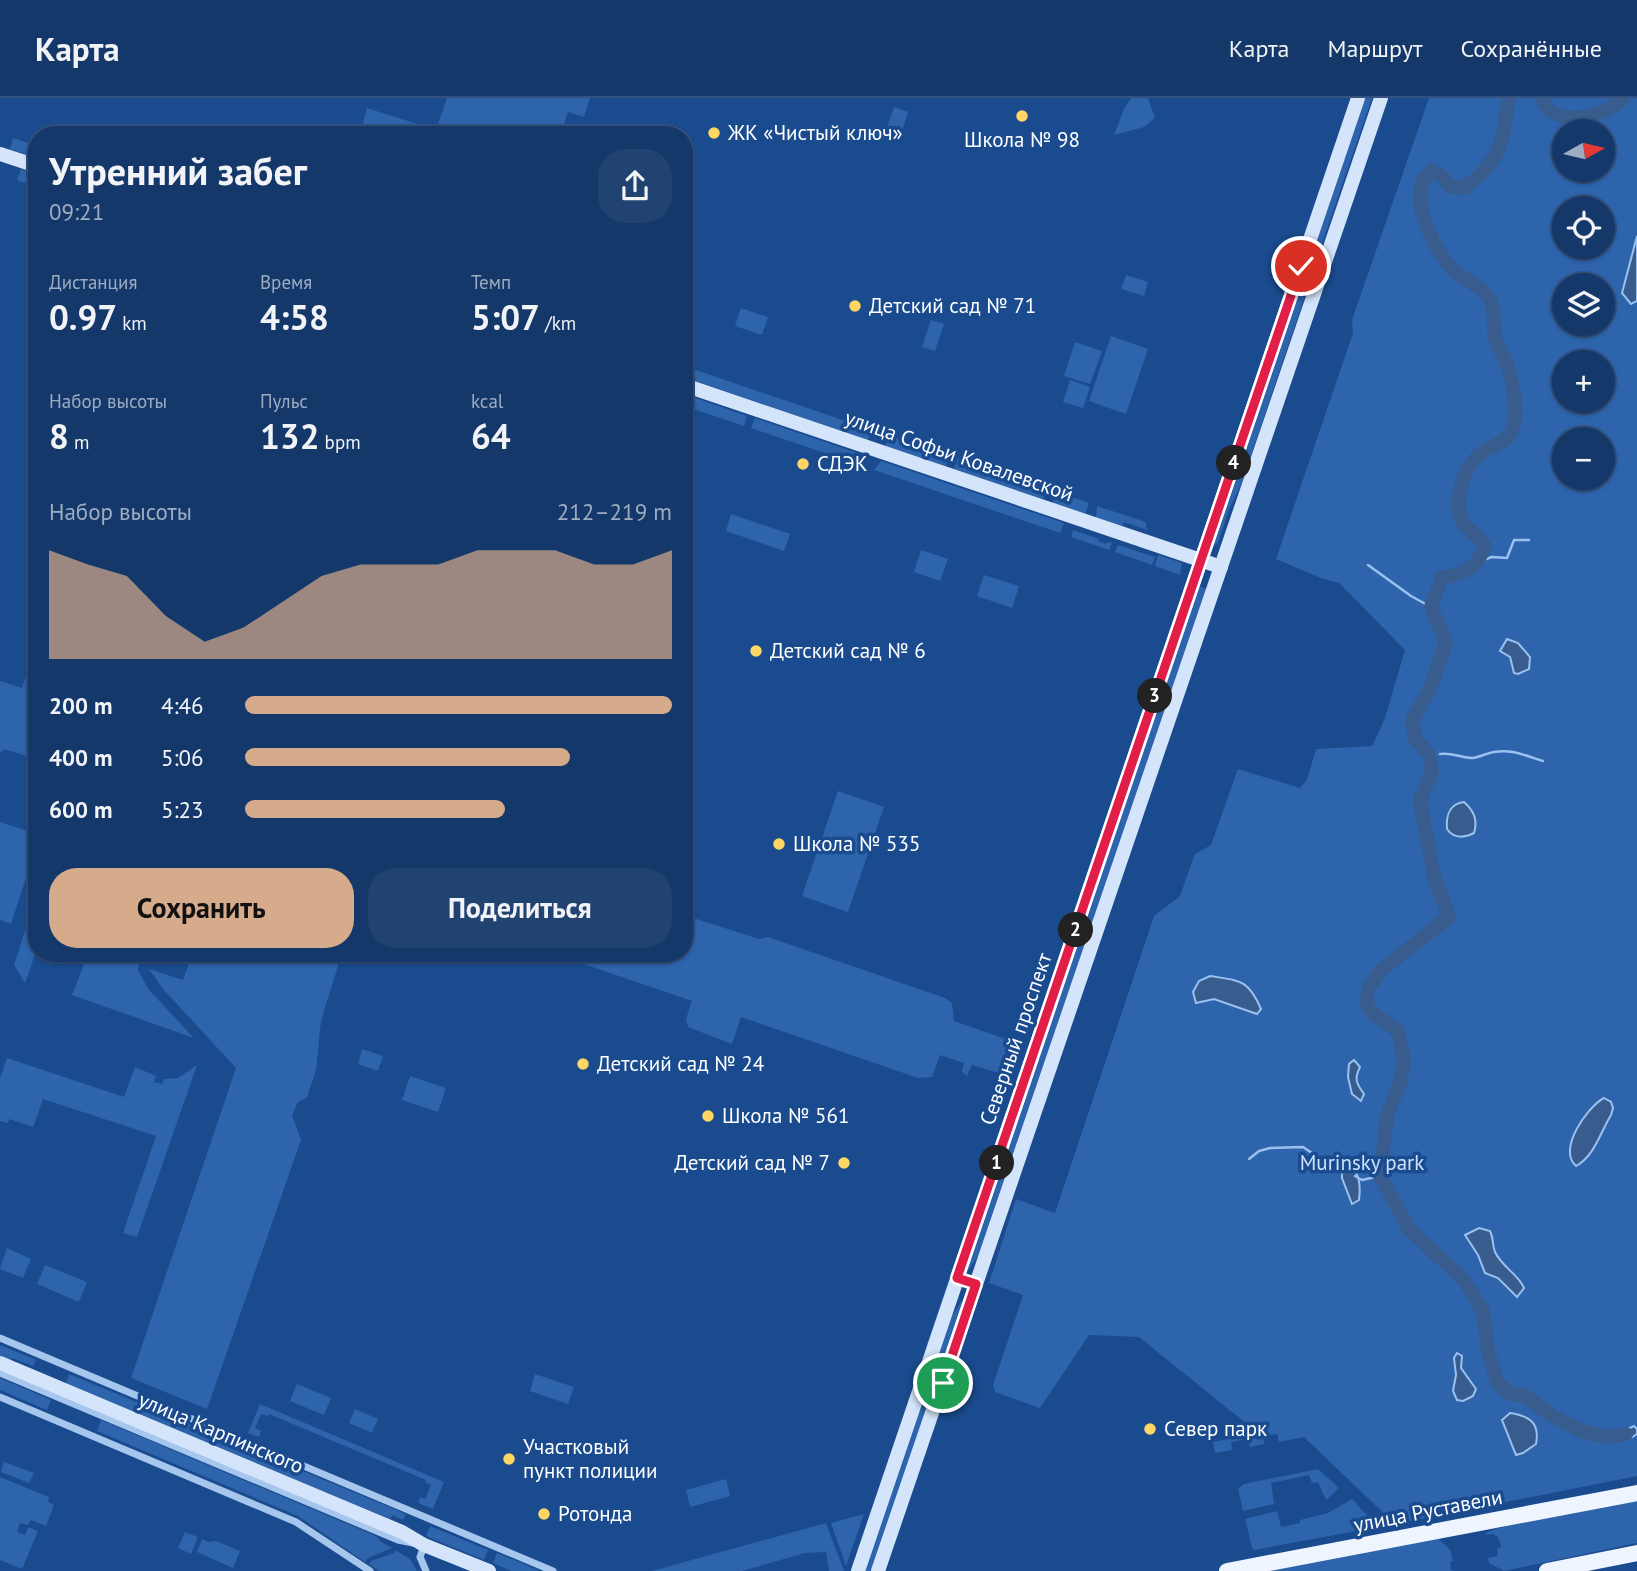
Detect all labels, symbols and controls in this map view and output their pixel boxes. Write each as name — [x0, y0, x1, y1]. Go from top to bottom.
text: Карта — [35, 27, 120, 70]
text: Карта — [1229, 33, 1289, 64]
text: Маршрут — [1327, 33, 1422, 64]
text: Сохранённые — [1460, 33, 1602, 64]
marker: Школа № 98 — [1014, 108, 1030, 124]
place label: ЖК «Чистый ключ» — [727, 119, 903, 146]
north arrow — [1552, 119, 1615, 182]
map controls — [1552, 119, 1615, 490]
marker: ЖК «Чистый ключ» — [706, 125, 722, 141]
place label: Школа № 98 — [964, 126, 1080, 153]
text: Утренний забег — [49, 146, 307, 195]
button: share — [598, 149, 672, 223]
button: locate — [1552, 196, 1615, 259]
text: 09:21 — [49, 197, 104, 226]
pin — [1271, 236, 1331, 296]
icon: check — [1282, 247, 1320, 285]
text: Дистанция — [49, 270, 137, 294]
text: Время — [260, 270, 312, 294]
text: Темп — [471, 270, 511, 294]
button: layers — [1552, 273, 1615, 336]
place label: Детский сад № 71 — [869, 292, 1036, 319]
text: 0.97 — [49, 294, 117, 340]
text: 4:58 — [260, 294, 329, 340]
text: 5:07 — [471, 294, 540, 340]
marker: Детский сад № 71 — [847, 298, 863, 314]
text: km — [117, 311, 147, 335]
text: /km — [540, 311, 576, 335]
button: + — [1552, 350, 1615, 413]
text: Набор высоты — [49, 389, 167, 413]
text: Пульс — [260, 389, 308, 413]
text: kcal — [471, 389, 503, 413]
street label: улица Софьи Ковалевской — [841, 404, 1077, 507]
text: 8 — [49, 413, 69, 459]
text: 132 — [260, 413, 320, 459]
text: 64 — [471, 413, 511, 459]
button: − — [1552, 427, 1615, 490]
text: m — [69, 430, 89, 454]
text: bpm — [320, 430, 361, 454]
pin: 4 — [1216, 446, 1252, 480]
place label: СДЭК — [817, 450, 868, 477]
text: 4 — [1228, 450, 1239, 474]
marker: СДЭК — [795, 456, 811, 472]
text: Набор высоты — [49, 497, 192, 526]
text: 212–219 m — [557, 497, 672, 526]
place label: Детский сад № 6 — [770, 637, 926, 664]
marker: Детский сад № 6 — [748, 643, 764, 659]
pin: 3 — [1138, 678, 1172, 714]
text: 3 — [1149, 683, 1160, 707]
text: 200 m — [49, 691, 112, 720]
text: 4:46 — [161, 691, 204, 720]
text: 400 m — [49, 743, 112, 772]
text: 5:06 — [161, 743, 204, 772]
text: 600 m — [49, 795, 112, 824]
text: 5:23 — [161, 795, 204, 824]
place label: Школа № 535 — [793, 830, 920, 857]
marker: Школа № 535 — [771, 836, 787, 852]
button: Сохранить — [49, 868, 354, 948]
button: Поделиться — [368, 868, 672, 948]
pin: 2 — [1058, 912, 1094, 948]
text: 2 — [1070, 917, 1081, 941]
street label: Северный проспект — [973, 949, 1058, 1128]
place label: Детский сад № 24 — [597, 1050, 764, 1077]
marker: Детский сад № 24 — [575, 1056, 591, 1072]
place label: Школа № 561 — [722, 1102, 849, 1129]
marker: Школа № 561 — [700, 1108, 716, 1124]
pin: 1 — [979, 1146, 1014, 1180]
place label: Детский сад № 7 — [674, 1149, 830, 1176]
park label: Murinsky park — [1300, 1149, 1424, 1176]
text: 1 — [991, 1150, 1002, 1174]
marker: Детский сад № 7 — [836, 1155, 852, 1171]
pin — [913, 1353, 973, 1413]
icon: arrive — [924, 1364, 962, 1402]
street label: улица Карпинского — [135, 1386, 308, 1480]
place label: Север парк — [1164, 1415, 1267, 1442]
marker: Север парк — [1142, 1421, 1158, 1437]
place label: Участковый пункт полиции — [523, 1433, 658, 1484]
marker: Участковый пункт полиции — [501, 1451, 517, 1467]
street label: улица Руставели — [1351, 1483, 1505, 1538]
place label: Ротонда — [558, 1500, 632, 1527]
marker: Ротонда — [536, 1506, 552, 1522]

